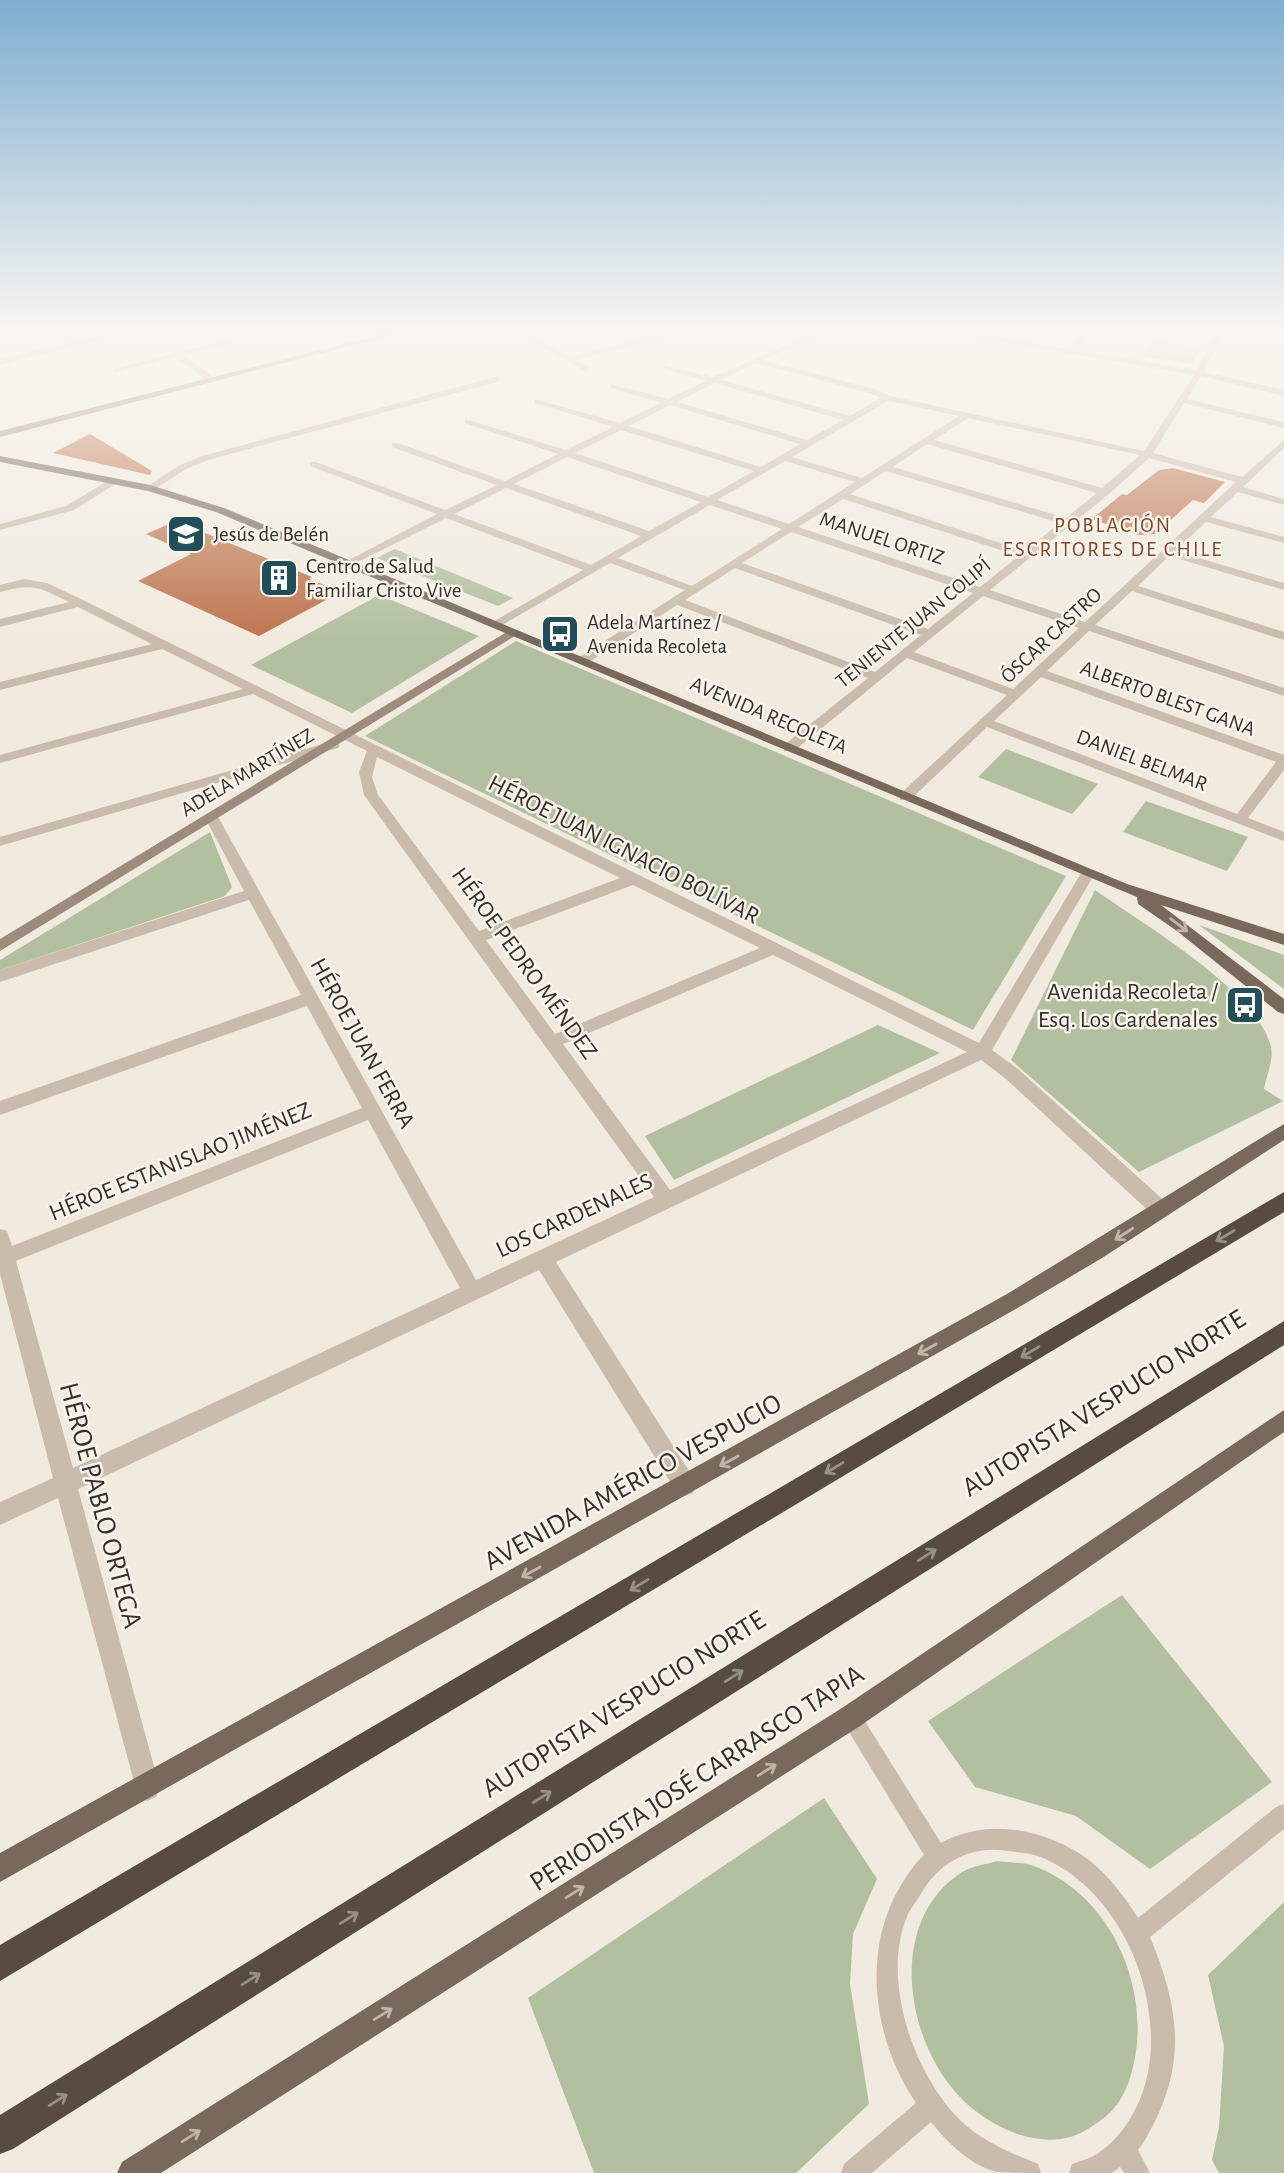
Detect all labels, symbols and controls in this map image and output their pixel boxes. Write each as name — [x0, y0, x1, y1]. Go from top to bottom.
street label: MANUEL ORTIZ — [817, 508, 947, 569]
school or university icon: Jesús de Belén — [165, 513, 207, 555]
district label: POBLACIÓN ESCRITORES DE CHILE — [1003, 513, 1223, 560]
place label: Jesús de Belén — [213, 524, 329, 545]
street label: TENIENTE JUAN COLIPÍ — [831, 553, 995, 692]
place label: Centro de Salud Familiar Cristo Vive — [306, 556, 461, 601]
building icon: Centro de Salud Familiar Cristo Vive — [258, 557, 300, 599]
street label: ÓSCAR CASTRO — [996, 582, 1106, 687]
place label: Adela Martínez / Avenida Recoleta — [587, 612, 728, 657]
bus stop icon: Adela Martínez / Avenida Recoleta — [539, 613, 581, 655]
street label: ALBERTO BLEST GANA — [1078, 657, 1258, 740]
street label: AVENIDA RECOLETA — [687, 673, 850, 758]
street label: ADELA MARTÍNEZ — [176, 723, 317, 820]
street label: DANIEL BELMAR — [1074, 726, 1210, 795]
street label: HÉROE JUAN IGNACIO BOLÍVAR — [484, 769, 764, 929]
street label: HÉROE PEDRO MÉNDEZ — [447, 862, 603, 1064]
one-way arrow — [1170, 917, 1188, 932]
street label: HÉROE JUAN FERRA — [305, 953, 421, 1133]
place label: Avenida Recoleta / Esq. Los Cardenales — [1038, 980, 1218, 1032]
bus stop icon: Avenida Recoleta / Esq. Los Cardenales — [1224, 984, 1266, 1026]
street label: HÉROE ESTANISLAO JIMÉNEZ — [45, 1096, 315, 1226]
street label: LOS CARDENALES — [493, 1169, 656, 1263]
one-way arrow — [1114, 1228, 1134, 1242]
one-way arrow — [1216, 1229, 1236, 1243]
street label: AUTOPISTA VESPUCIO NORTE — [957, 1305, 1251, 1503]
one-way arrow — [918, 1342, 938, 1356]
one-way arrow — [1020, 1345, 1040, 1359]
street label: HÉROE PABLO ORTEGA — [54, 1379, 149, 1631]
street label: AVENIDA AMÉRICO VESPUCIO — [478, 1387, 786, 1576]
one-way arrow — [719, 1455, 740, 1468]
one-way arrow — [825, 1462, 845, 1476]
one-way arrow — [917, 1548, 937, 1562]
one-way arrow — [521, 1565, 541, 1579]
one-way arrow — [629, 1578, 649, 1592]
street label: AUTOPISTA VESPUCIO NORTE — [477, 1606, 771, 1804]
street label: PERIODISTA JOSÉ CARRASCO TAPIA — [524, 1658, 869, 1897]
one-way arrow — [724, 1668, 744, 1682]
one-way arrow — [756, 1763, 776, 1777]
one-way arrow — [531, 1789, 551, 1803]
one-way arrow — [564, 1885, 584, 1899]
one-way arrow — [338, 1910, 358, 1924]
one-way arrow — [240, 1971, 260, 1985]
one-way arrow — [372, 2007, 392, 2021]
one-way arrow — [47, 2092, 67, 2106]
one-way arrow — [180, 2129, 200, 2143]

